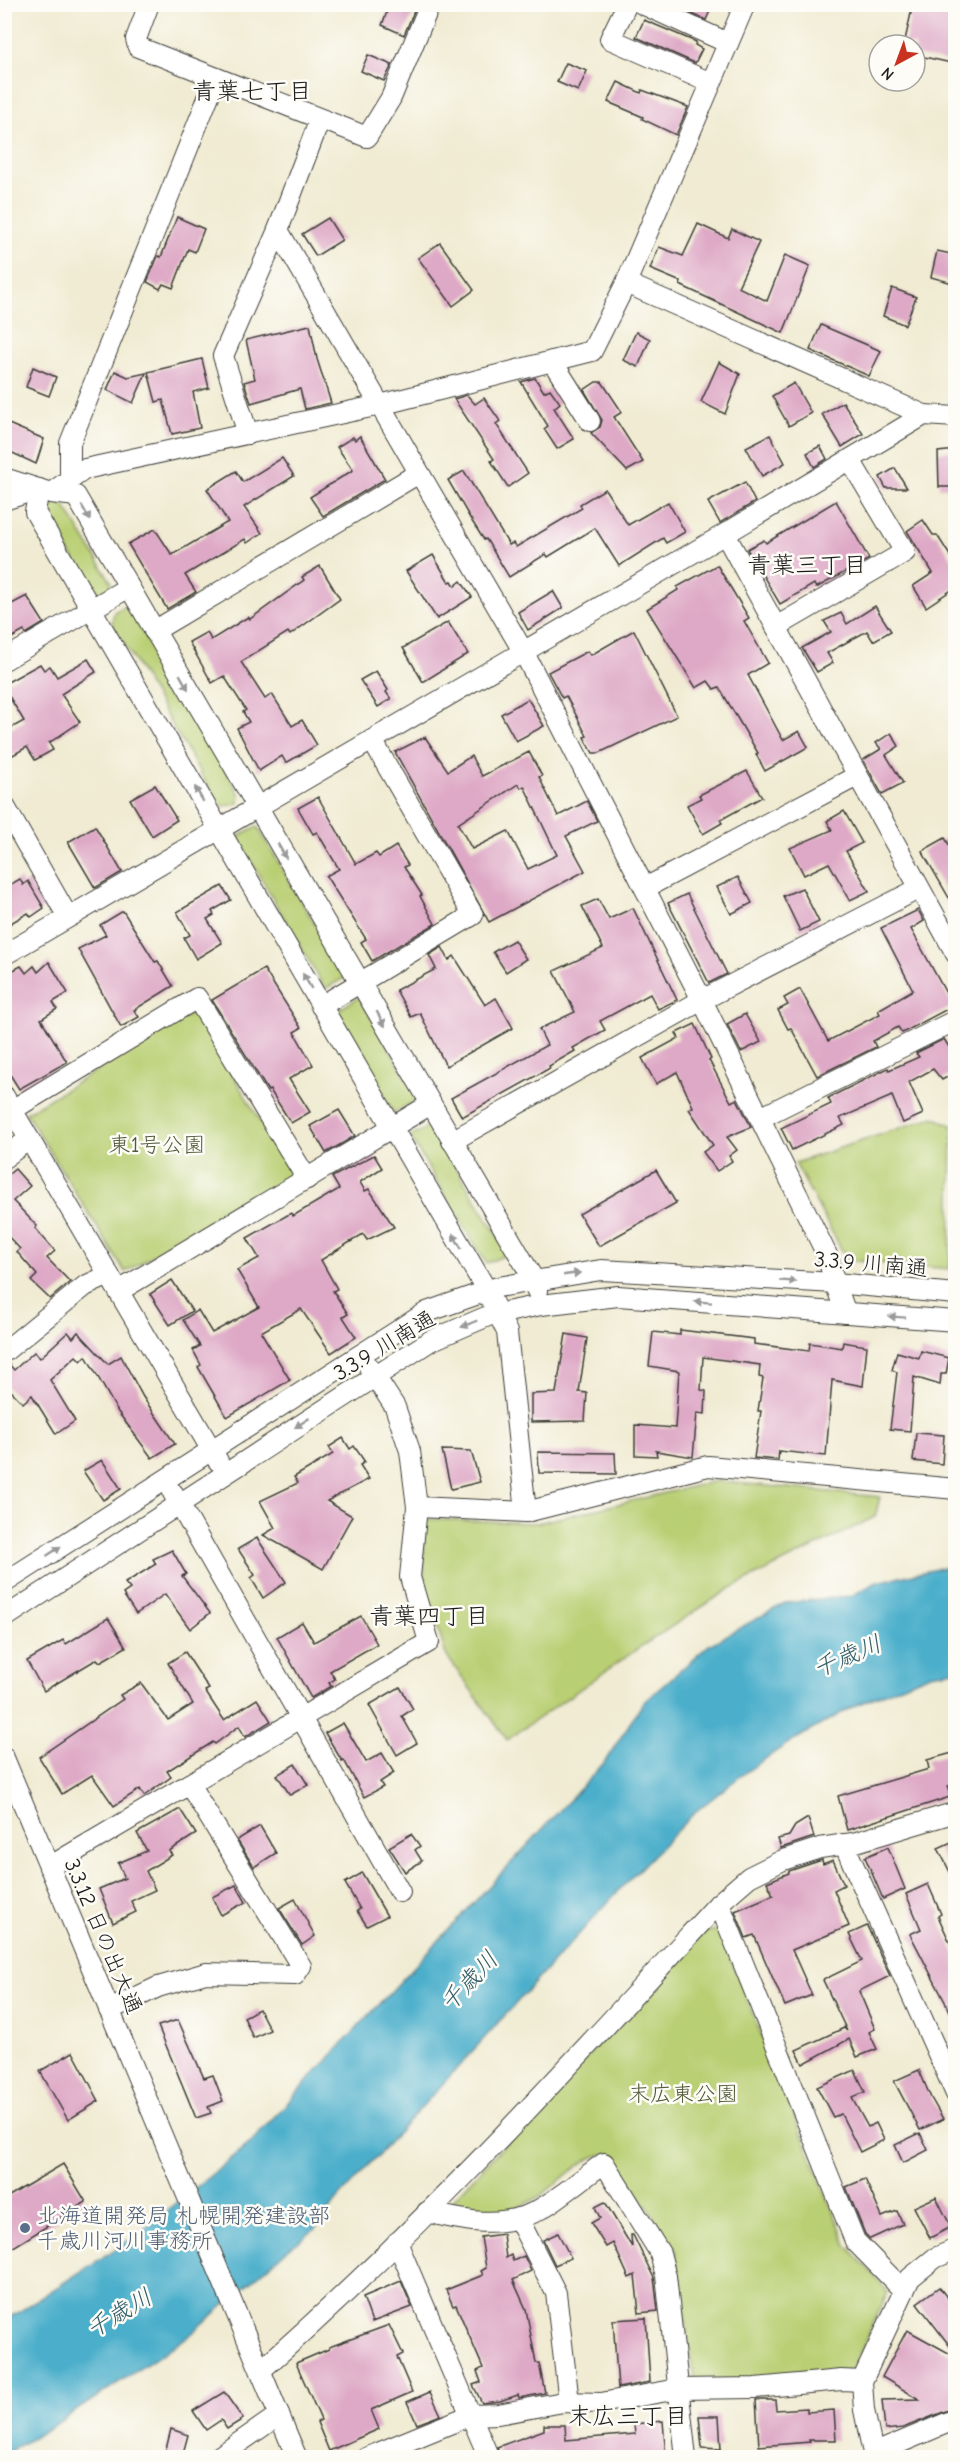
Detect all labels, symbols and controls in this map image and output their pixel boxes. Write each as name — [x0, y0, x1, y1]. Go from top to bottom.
north arrow — [867, 33, 927, 93]
text: N — [878, 63, 898, 84]
district label: 青葉七丁目 — [192, 77, 312, 105]
one-way arrow — [81, 505, 91, 522]
district label: 青葉三丁目 — [747, 551, 867, 579]
one-way arrow — [179, 674, 189, 691]
one-way arrow — [193, 786, 204, 802]
one-way arrow — [277, 843, 287, 860]
one-way arrow — [302, 972, 312, 989]
one-way arrow — [375, 1011, 386, 1027]
park label: 東1号公園 — [109, 1132, 205, 1158]
one-way arrow — [452, 1233, 463, 1249]
street label: 3.3.9 川南通 — [813, 1246, 929, 1282]
one-way arrow — [563, 1269, 582, 1278]
one-way arrow — [778, 1276, 797, 1285]
one-way arrow — [693, 1298, 712, 1307]
street label: 3.3.9 川南通 — [329, 1305, 440, 1386]
one-way arrow — [888, 1312, 907, 1321]
one-way arrow — [460, 1319, 478, 1329]
one-way arrow — [294, 1418, 310, 1429]
one-way arrow — [46, 1546, 62, 1557]
district label: 青葉四丁目 — [369, 1602, 489, 1630]
water label: 千歳川 — [808, 1629, 886, 1683]
street label: 3.3.12 日の出大通 — [59, 1855, 148, 2018]
water label: 千歳川 — [434, 1945, 504, 2017]
park label: 末広東公園 — [628, 2081, 738, 2107]
place label: 北海道開発局 札幌開発建設部 千歳川河川事務所 — [37, 2203, 330, 2254]
marker: 北海道開発局 札幌開発建設部 千歳川河川事務所 — [18, 2221, 32, 2235]
water label: 千歳川 — [81, 2282, 157, 2344]
district label: 末広三丁目 — [568, 2402, 688, 2430]

